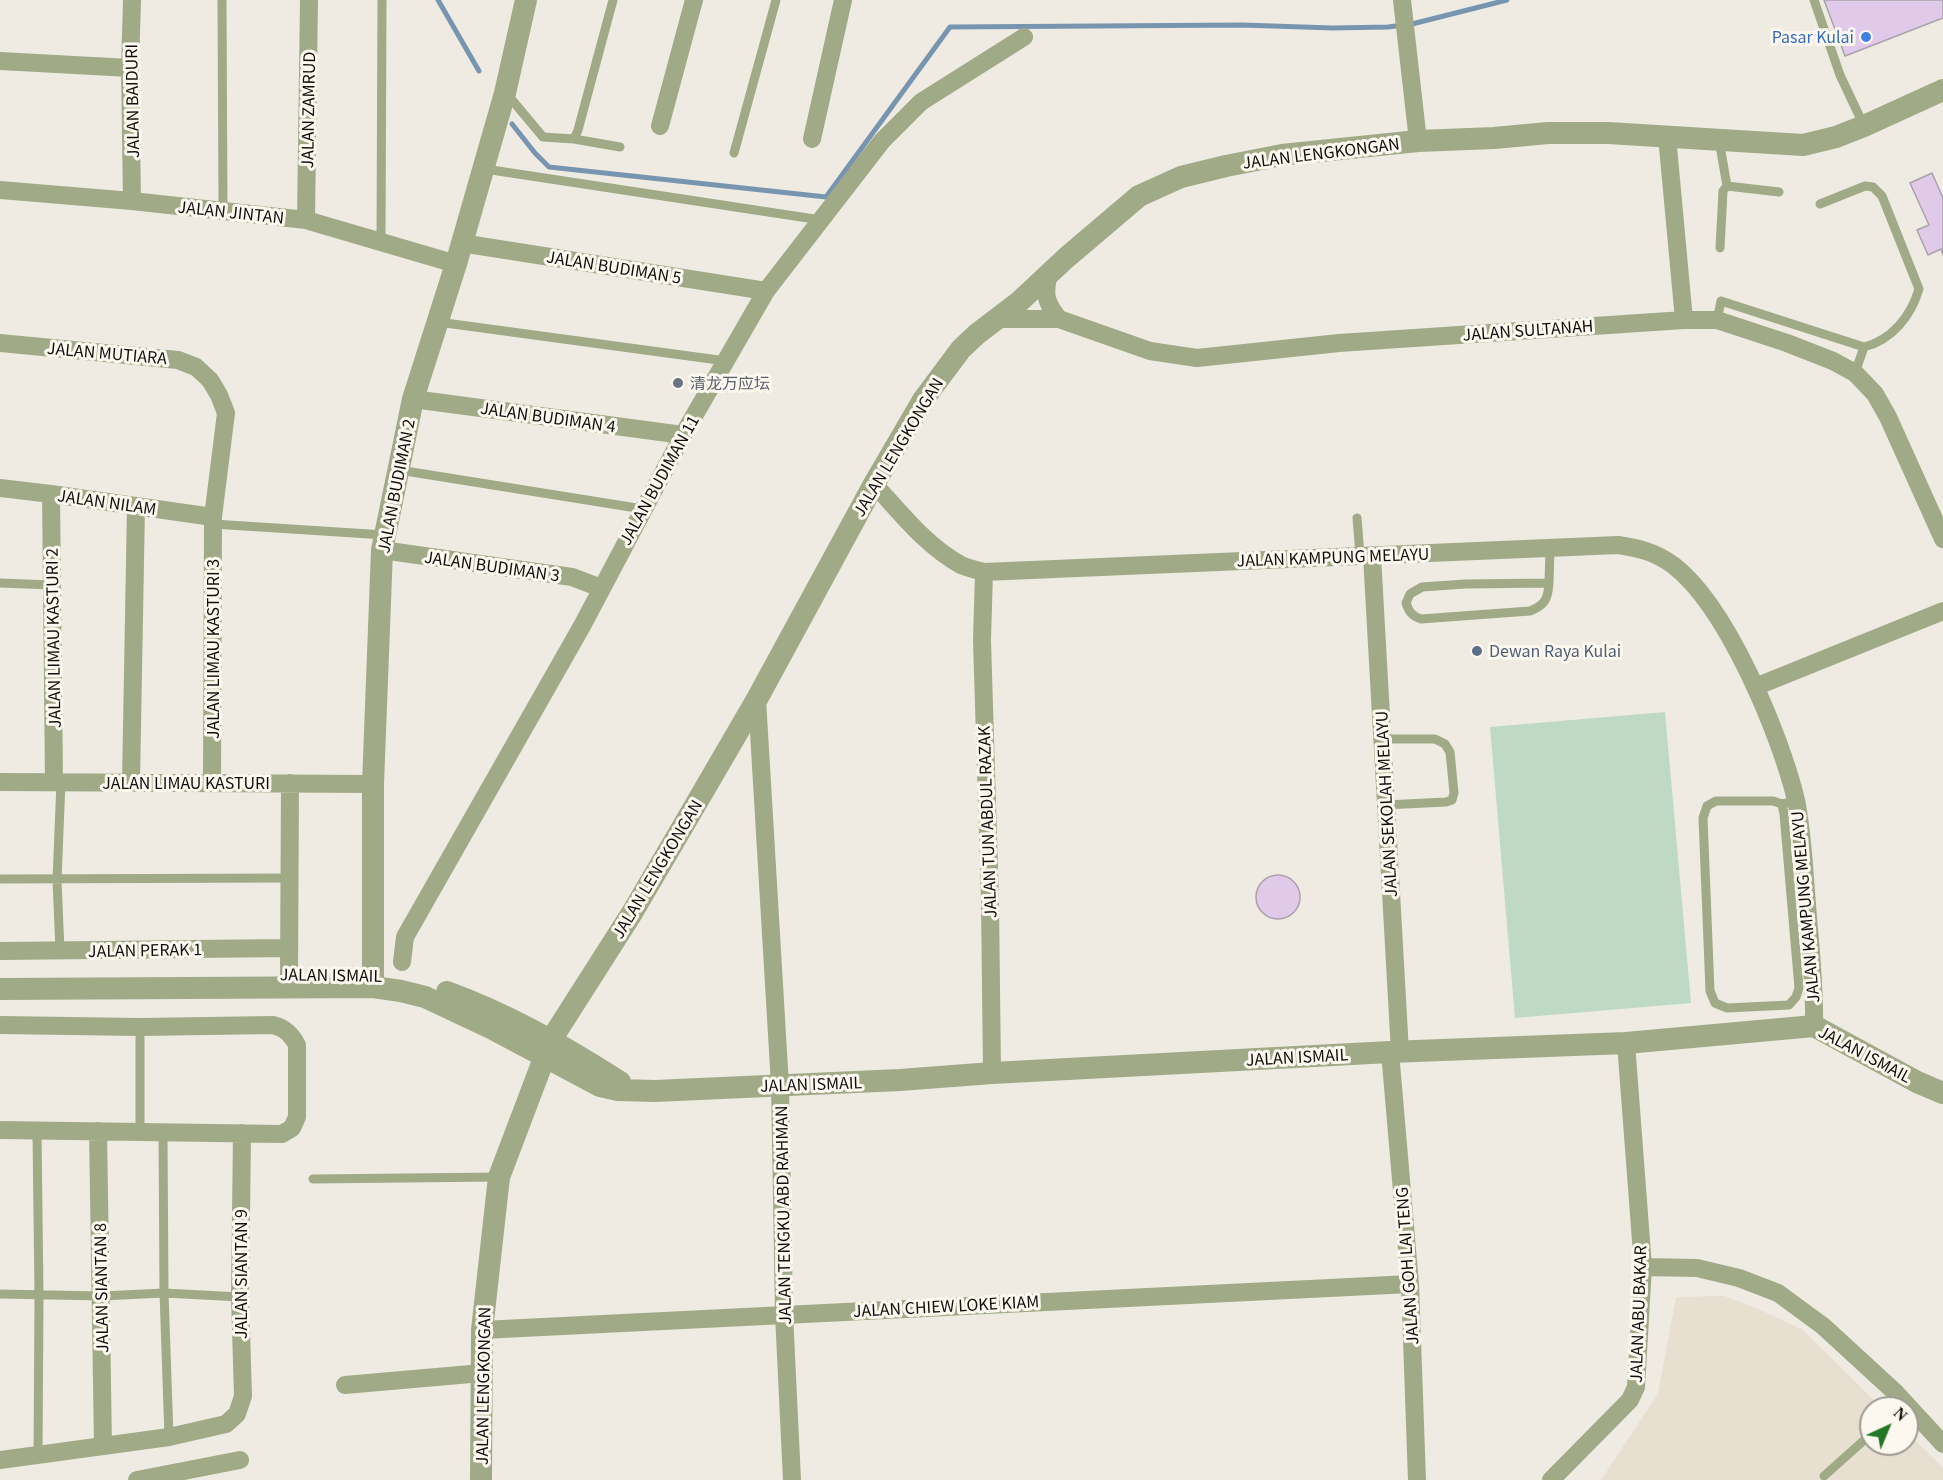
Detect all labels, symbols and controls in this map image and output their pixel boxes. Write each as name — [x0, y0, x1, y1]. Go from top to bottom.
place label: Pasar Kulai — [1772, 27, 1854, 47]
marker: Pasar Kulai — [1859, 30, 1873, 44]
street label: JALAN BAIDURI — [121, 44, 143, 158]
street label: JALAN ZAMRUD — [297, 51, 319, 169]
street label: JALAN LENGKONGAN — [1241, 134, 1401, 172]
street label: JALAN JINTAN — [177, 197, 285, 227]
street label: JALAN BUDIMAN 5 — [545, 247, 683, 287]
street label: JALAN SULTANAH — [1462, 316, 1594, 344]
street label: JALAN MUTIARA — [46, 338, 168, 368]
place label: 清龙万应坛 — [690, 373, 770, 393]
street label: JALAN LENGKONGAN — [849, 374, 947, 520]
marker: 清龙万应坛 — [671, 376, 685, 390]
street label: JALAN BUDIMAN 4 — [479, 398, 617, 436]
street label: JALAN BUDIMAN 11 — [615, 412, 703, 548]
street label: JALAN BUDIMAN 2 — [374, 417, 418, 555]
street label: JALAN NILAM — [56, 486, 158, 518]
street label: JALAN KAMPUNG MELAYU — [1236, 544, 1430, 570]
street label: JALAN BUDIMAN 3 — [423, 547, 561, 585]
street label: JALAN LIMAU KASTURI 2 — [42, 548, 64, 728]
street label: JALAN LIMAU KASTURI 3 — [203, 559, 223, 739]
place label: Dewan Raya Kulai — [1489, 641, 1621, 661]
marker: Dewan Raya Kulai — [1470, 644, 1484, 658]
street label: JALAN SEKOLAH MELAYU — [1372, 710, 1400, 898]
street label: JALAN TUN ABDUL RAZAK — [974, 726, 1000, 918]
street label: JALAN LIMAU KASTURI — [102, 773, 270, 793]
street label: JALAN LENGKONGAN — [608, 796, 706, 942]
street label: JALAN KAMPUNG MELAYU — [1787, 810, 1823, 1004]
street label: JALAN PERAK 1 — [88, 939, 202, 961]
street label: JALAN ISMAIL — [280, 965, 382, 985]
street label: JALAN ISMAIL — [1815, 1022, 1915, 1086]
street label: JALAN ISMAIL — [1245, 1045, 1349, 1069]
street label: JALAN ISMAIL — [760, 1073, 862, 1095]
street label: JALAN TENGKU ABD RAHMAN — [771, 1105, 795, 1325]
street label: JALAN GOH LAI TENG — [1392, 1186, 1422, 1346]
street label: JALAN SIANTAN 9 — [231, 1209, 251, 1339]
street label: JALAN SIANTAN 8 — [90, 1223, 112, 1353]
street label: JALAN ABU BAKAR — [1626, 1245, 1650, 1383]
street label: JALAN CHIEW LOKE KIAM — [852, 1292, 1040, 1320]
street label: JALAN LENGKONGAN — [472, 1307, 494, 1465]
north arrow — [1859, 1396, 1919, 1456]
text: N — [1890, 1404, 1911, 1424]

